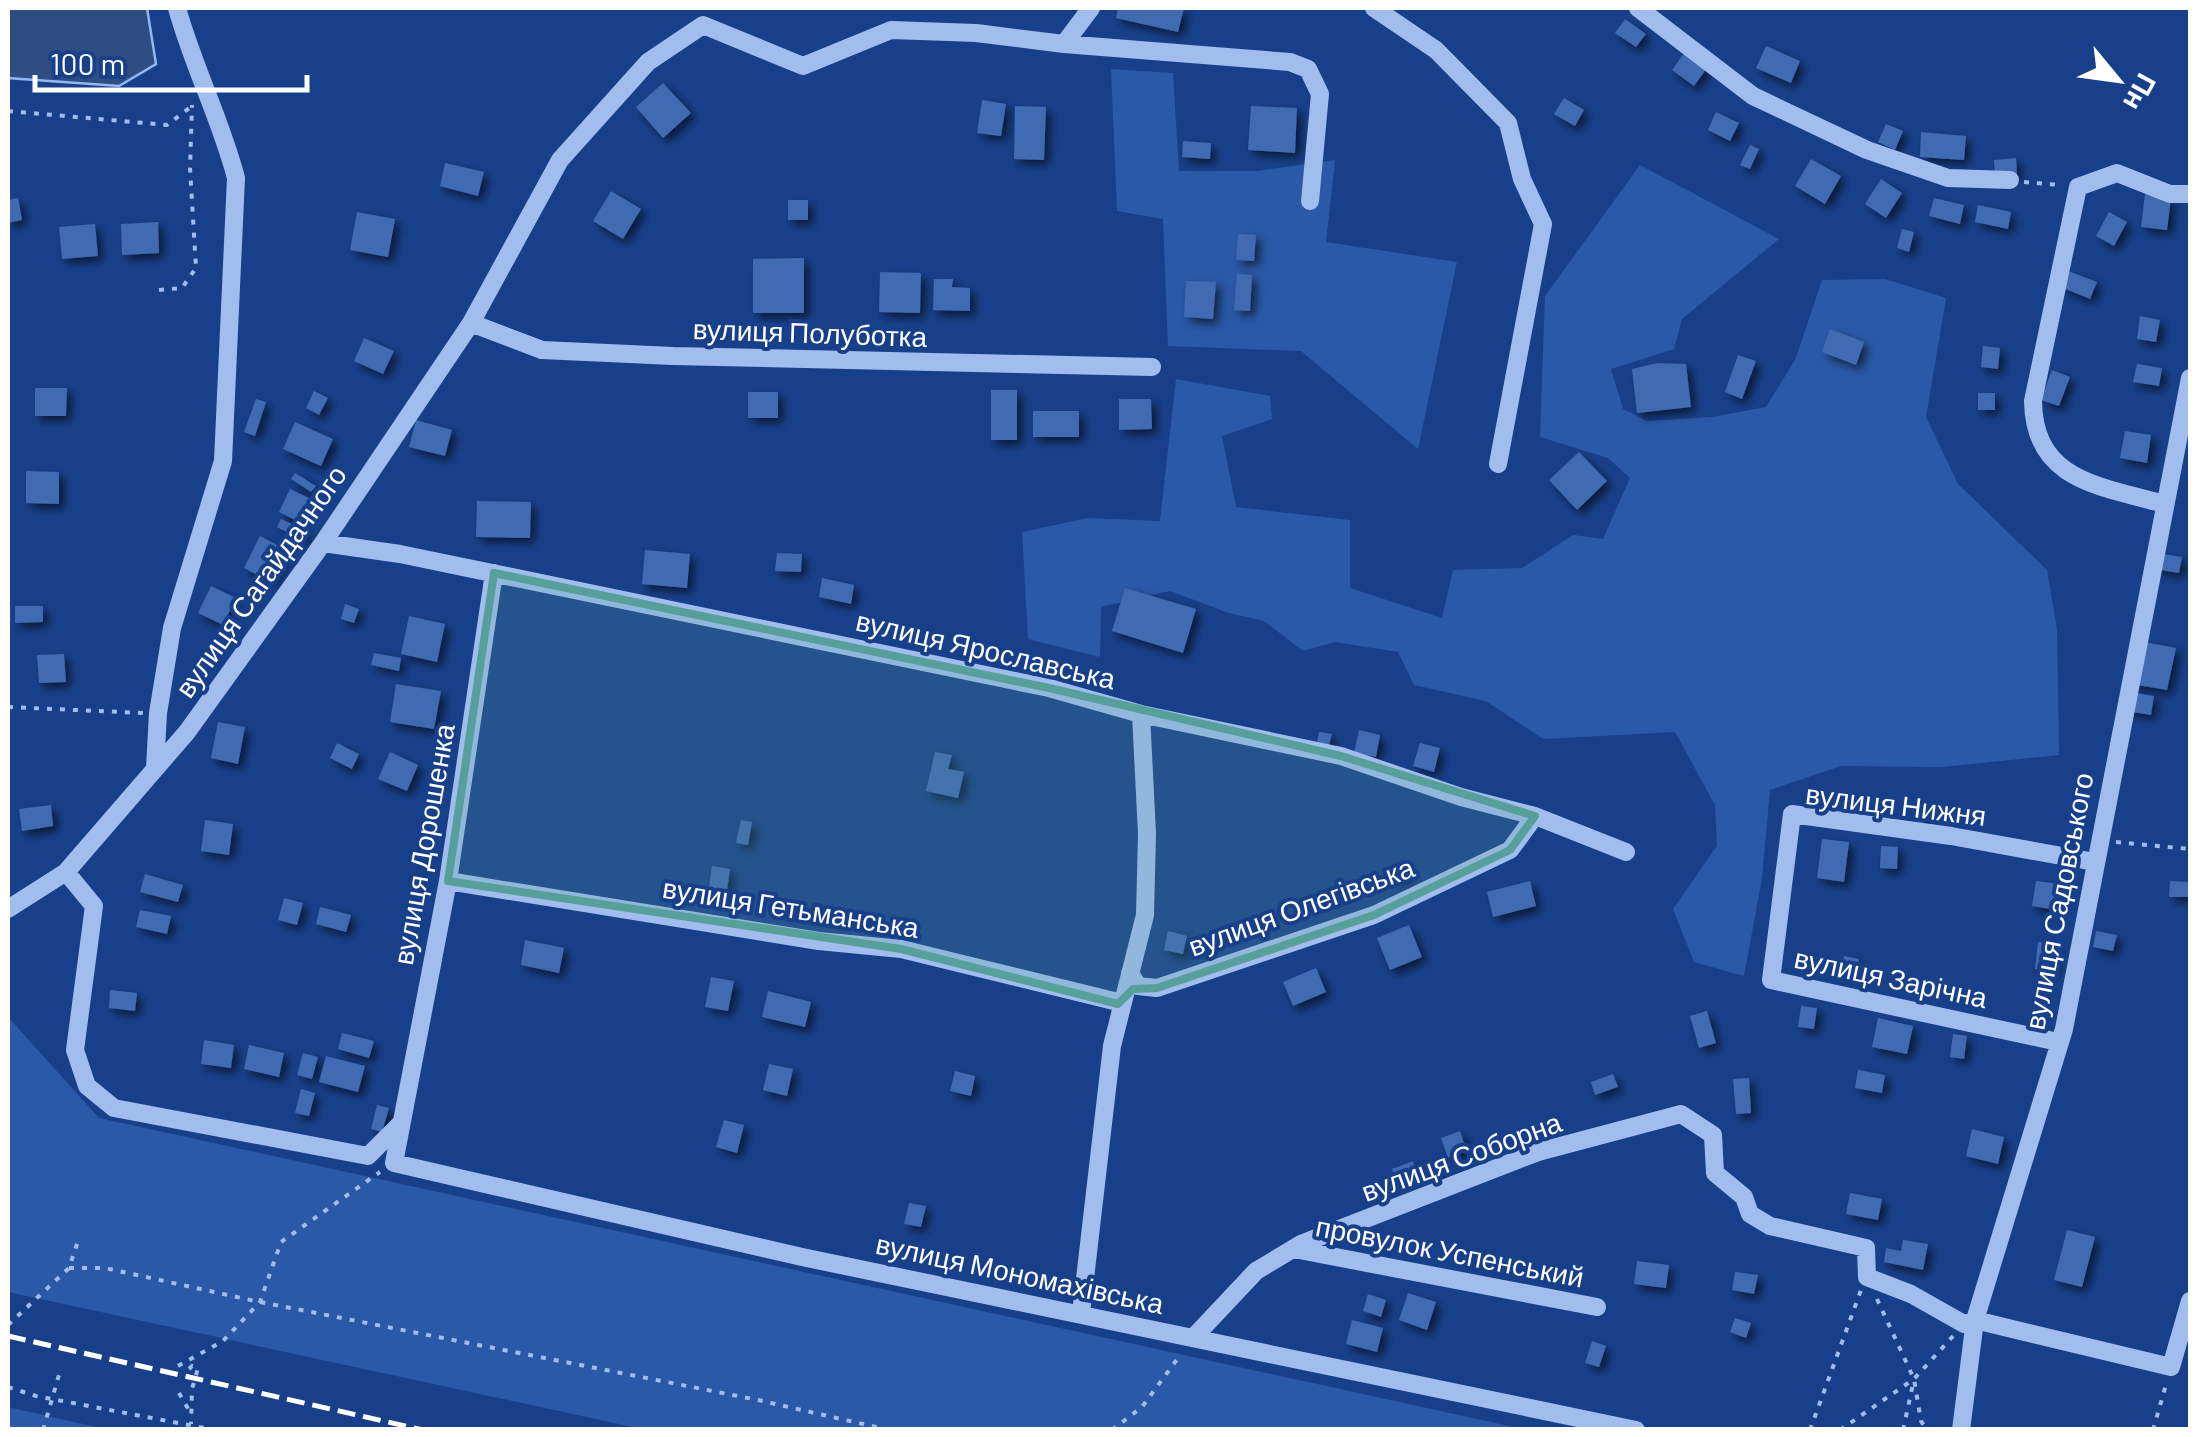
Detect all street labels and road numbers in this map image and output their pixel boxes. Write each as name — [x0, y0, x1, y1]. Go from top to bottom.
street label: вулиця Полуботка — [692, 311, 928, 353]
street label: вулиця Сагайдачного — [167, 458, 353, 704]
street label: вулиця Ярославська — [853, 603, 1119, 695]
street label: вулиця Дорошенка — [385, 720, 461, 967]
street label: вулиця Садовського — [2016, 770, 2100, 1032]
street label: вулиця Нижня — [1804, 776, 1988, 832]
street label: вулиця Олегівська — [1183, 849, 1419, 963]
street label: вулиця Гетьманська — [660, 870, 922, 944]
street label: вулиця Зарічна — [1791, 940, 1991, 1014]
street label: вулиця Соборна — [1356, 1104, 1566, 1208]
street label: провулок Успенський — [1313, 1208, 1587, 1294]
street label: вулиця Мономахівська — [873, 1226, 1167, 1320]

